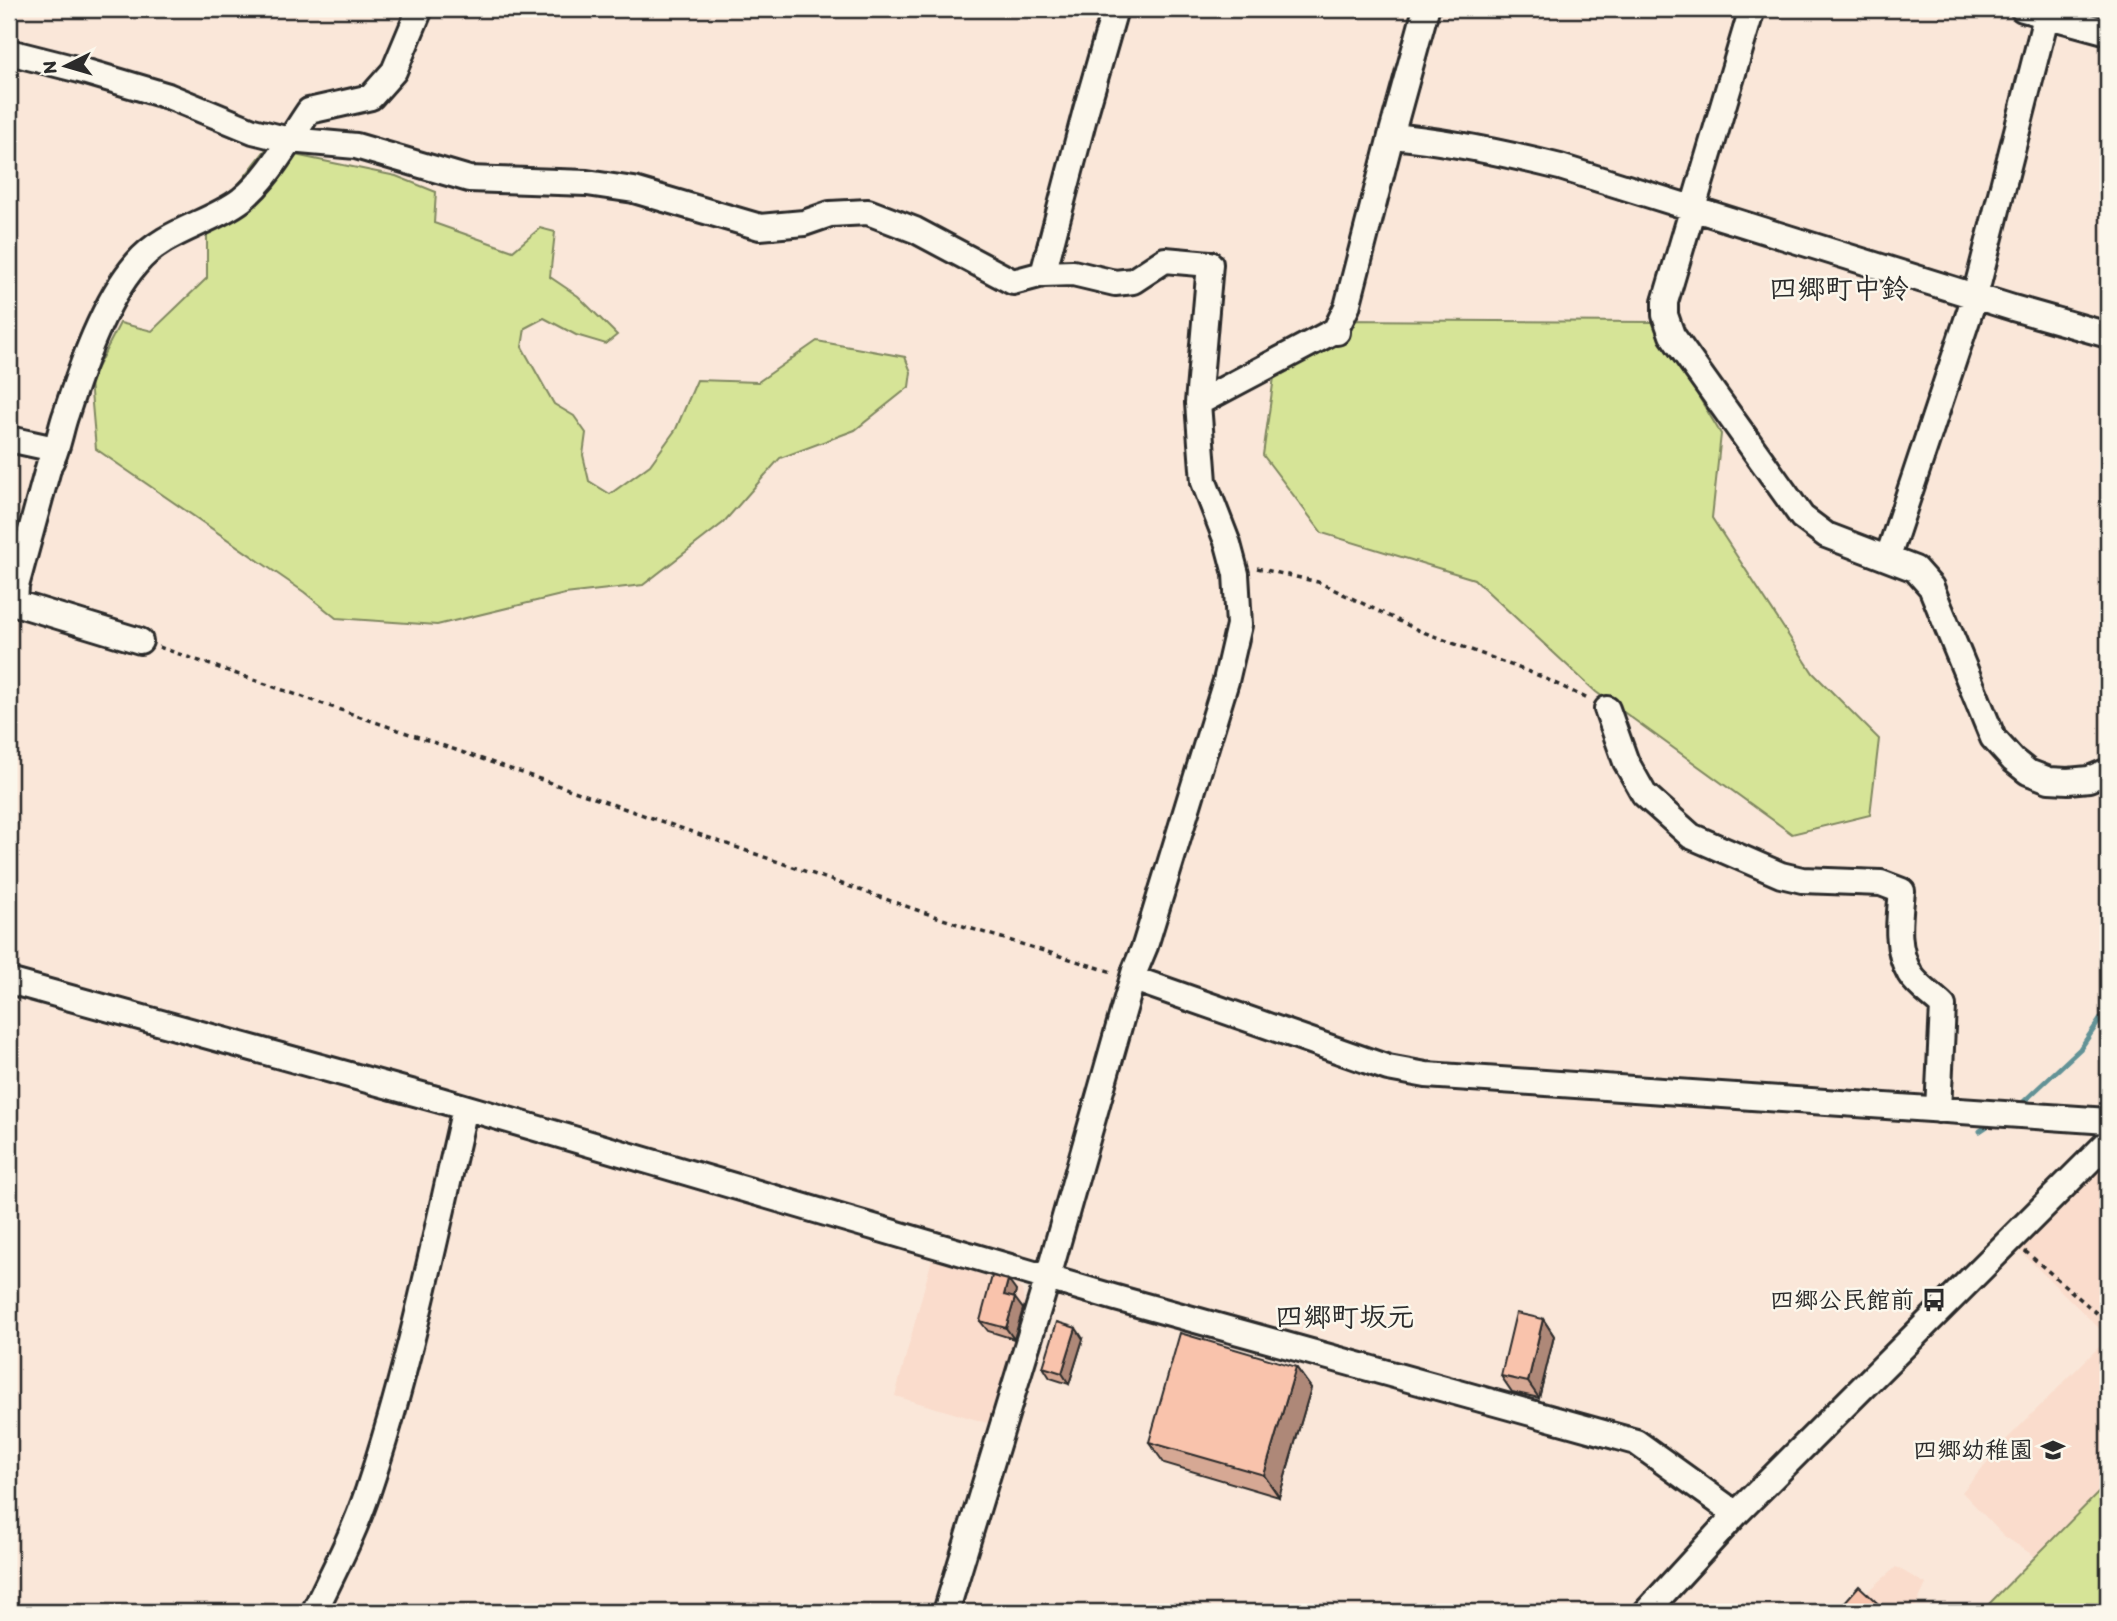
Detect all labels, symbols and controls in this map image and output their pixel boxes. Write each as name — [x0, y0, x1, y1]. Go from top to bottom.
north arrow — [32, 32, 102, 102]
text: N — [38, 60, 62, 75]
district label: 四郷町中鈴 — [1769, 271, 1909, 305]
place label: 四郷公民館前 — [1770, 1285, 1914, 1314]
bus stop icon: 四郷公民館前 — [1920, 1286, 1948, 1314]
district label: 四郷町坂元 — [1275, 1299, 1415, 1333]
place label: 四郷幼稚園 — [1913, 1435, 2033, 1464]
school or university icon: 四郷幼稚園 — [2039, 1436, 2067, 1464]

